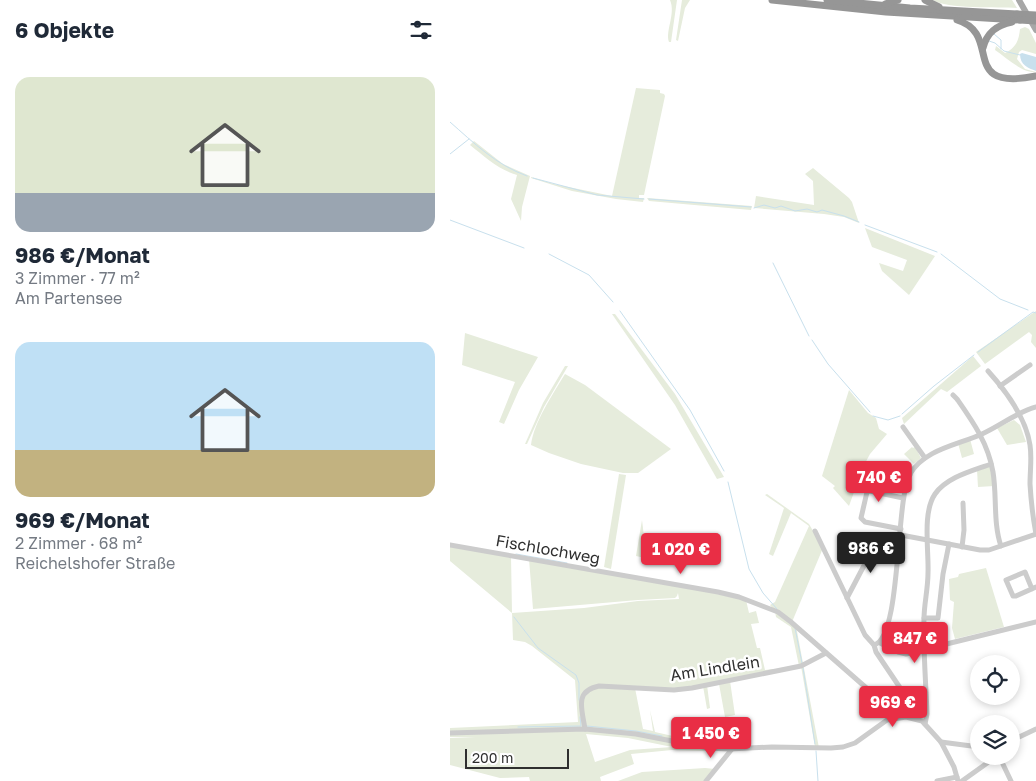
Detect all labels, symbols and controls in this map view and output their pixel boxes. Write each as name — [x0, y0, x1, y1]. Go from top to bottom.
icon: filters — [407, 16, 435, 44]
text: 6 Objekte — [15, 17, 114, 43]
icon: home — [180, 110, 270, 200]
text: 986 €/Monat — [15, 242, 150, 268]
text: 3 Zimmer · 77 m² — [15, 268, 140, 288]
text: Am Partensee — [15, 288, 122, 308]
icon: home — [180, 375, 270, 465]
pin: 740 € — [844, 460, 914, 503]
text: 740 € — [857, 467, 901, 487]
text: 969 €/Monat — [15, 507, 150, 533]
street label: Fischlochweg — [494, 530, 602, 568]
pin: 1 020 € — [635, 532, 727, 575]
pin: 986 € — [836, 532, 906, 574]
text: 2 Zimmer · 68 m² — [15, 533, 142, 553]
text: 986 € — [848, 538, 894, 558]
text: 1 020 € — [652, 539, 710, 559]
text: Reichelshofer Straße — [15, 553, 175, 573]
pin: 847 € — [880, 622, 950, 664]
text: 847 € — [893, 628, 937, 648]
street label: Am Lindlein — [669, 651, 761, 685]
map controls — [970, 655, 1020, 765]
button: locate — [970, 655, 1020, 705]
pin: 969 € — [858, 686, 928, 728]
text: 969 € — [870, 692, 916, 712]
button: layers — [970, 715, 1020, 765]
pin: 1 450 € — [665, 716, 757, 759]
text: 1 450 € — [682, 723, 740, 743]
scale bar — [465, 746, 569, 769]
text: 200 m — [472, 749, 513, 766]

